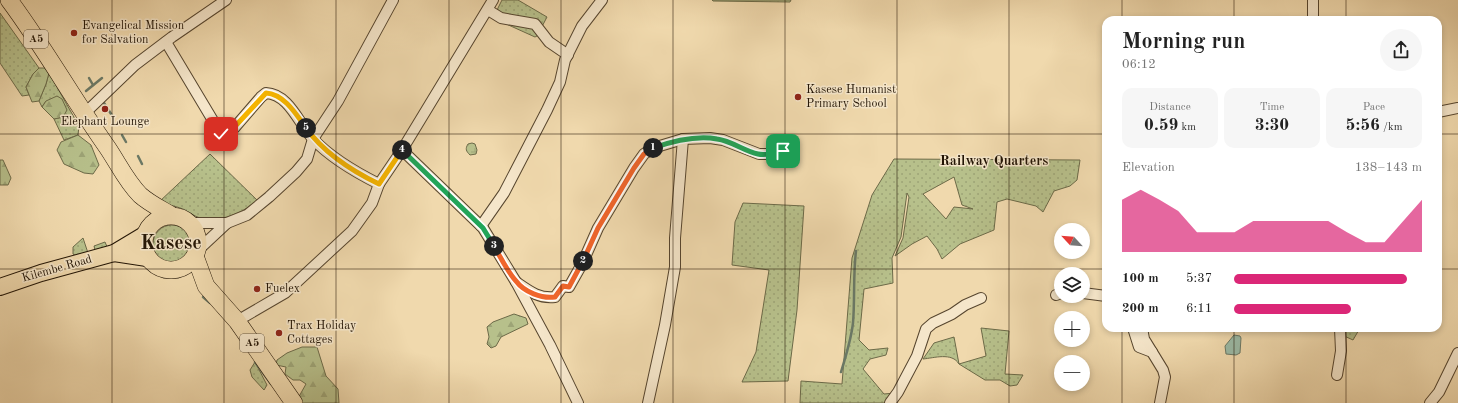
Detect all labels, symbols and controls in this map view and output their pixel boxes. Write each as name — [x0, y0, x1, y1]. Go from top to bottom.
place label: Evangelical Mission for Salvation — [82, 20, 185, 46]
marker: Evangelical Mission for Salvation — [69, 28, 79, 38]
button: share — [1380, 29, 1422, 71]
road number: A5 — [24, 30, 48, 48]
text: Morning run — [1122, 31, 1245, 53]
text: 06:12 — [1122, 58, 1156, 71]
place label: Kasese Humanist Primary School — [806, 84, 896, 110]
marker: Kasese Humanist Primary School — [793, 92, 803, 102]
text: Distance — [1149, 102, 1191, 113]
text: Time — [1260, 102, 1284, 113]
text: Pace — [1363, 102, 1385, 113]
marker: Elephant Lounge — [100, 104, 110, 114]
place label: Elephant Lounge — [61, 116, 150, 128]
pin — [204, 117, 238, 151]
text: 0.59 — [1144, 117, 1178, 134]
text: 3:30 — [1255, 117, 1289, 134]
text: 5:56 — [1346, 117, 1380, 134]
pin: 5 — [296, 118, 316, 138]
text: 5 — [303, 122, 309, 133]
text: km — [1178, 122, 1196, 133]
text: /km — [1380, 122, 1402, 133]
icon: check — [210, 123, 232, 145]
pin — [766, 134, 800, 168]
pin: 1 — [643, 138, 663, 158]
pin: 4 — [392, 140, 412, 160]
icon: arrive — [772, 140, 794, 162]
text: 1 — [650, 142, 656, 153]
text: 4 — [399, 144, 405, 155]
district label: Railway Quarters — [940, 154, 1048, 168]
text: Elevation — [1122, 161, 1175, 174]
text: 138–143 m — [1355, 161, 1422, 174]
north arrow — [1054, 223, 1090, 259]
map controls — [1054, 223, 1090, 391]
district label: Kasese — [140, 234, 202, 254]
pin: 3 — [484, 236, 504, 256]
text: 3 — [491, 240, 497, 251]
pin: 2 — [573, 251, 593, 271]
street label: Kilembe Road — [21, 253, 93, 285]
text: 2 — [580, 255, 586, 266]
button: layers — [1054, 267, 1090, 303]
text: 100 m — [1122, 272, 1159, 285]
text: 5:37 — [1186, 272, 1212, 285]
place label: Fuelex — [265, 283, 300, 295]
marker: Fuelex — [252, 284, 262, 294]
text: 200 m — [1122, 302, 1159, 315]
text: 6:11 — [1186, 302, 1212, 315]
button: + — [1054, 311, 1090, 347]
place label: Trax Holiday Cottages — [287, 320, 357, 346]
marker: Trax Holiday Cottages — [274, 328, 284, 338]
road number: A5 — [240, 334, 264, 352]
button: − — [1054, 355, 1090, 391]

